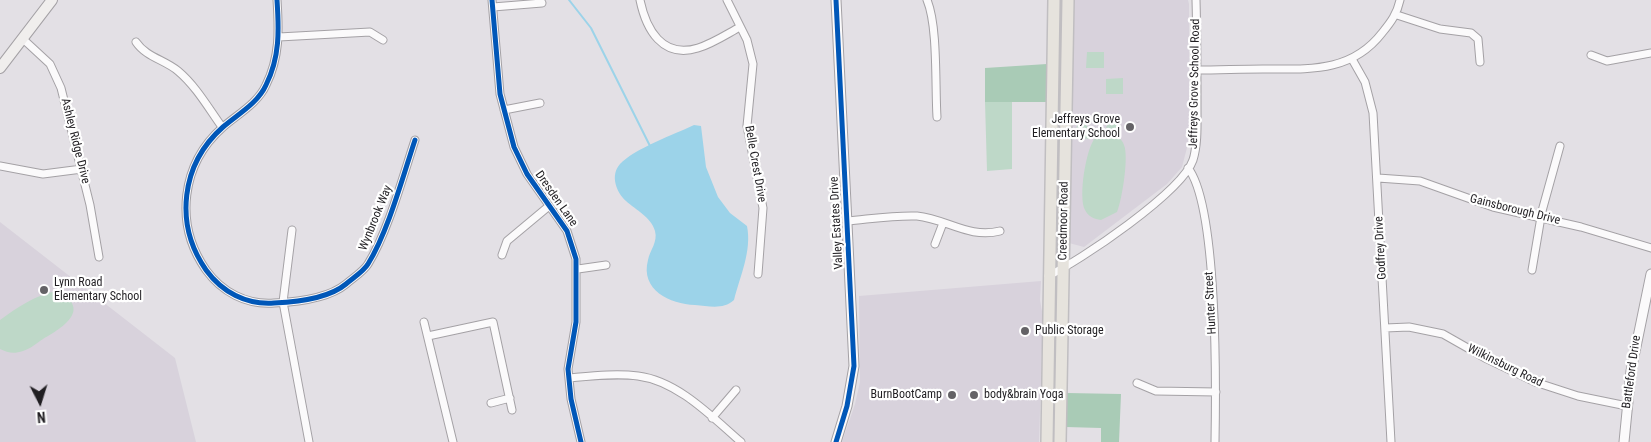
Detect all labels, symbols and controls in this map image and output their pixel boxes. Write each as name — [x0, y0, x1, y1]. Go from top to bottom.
street label: Jeffreys Grove School Road — [1187, 19, 1203, 149]
street label: Ashley Ridge Drive — [57, 97, 93, 185]
place label: Jeffreys Grove Elementary School — [1032, 113, 1120, 141]
marker: Jeffreys Grove Elementary School — [1124, 121, 1136, 133]
street label: Belle Crest Drive — [741, 124, 769, 204]
street label: Dresden Lane — [532, 168, 580, 230]
street label: Valley Estates Drive — [827, 176, 847, 270]
street label: Creedmoor Road — [1056, 181, 1072, 261]
street label: Wynbrook Way — [356, 183, 396, 253]
street label: Gainsborough Drive — [1468, 192, 1562, 228]
street label: Godfrey Drive — [1372, 216, 1390, 280]
street label: Hunter Street — [1202, 271, 1220, 335]
place label: Lynn Road Elementary School — [54, 276, 142, 304]
marker: Lynn Road Elementary School — [38, 284, 50, 296]
place label: Public Storage — [1035, 324, 1104, 338]
marker: Public Storage — [1019, 325, 1031, 337]
street label: Battleford Drive — [1620, 334, 1644, 410]
street label: Wilkinsburg Road — [1465, 342, 1545, 390]
north arrow — [15, 377, 65, 427]
place label: BurnBootCamp — [871, 388, 942, 402]
place label: body&brain Yoga — [984, 388, 1063, 402]
marker: BurnBootCamp — [946, 389, 958, 401]
marker: body&brain Yoga — [968, 389, 980, 401]
text: N — [36, 409, 46, 425]

